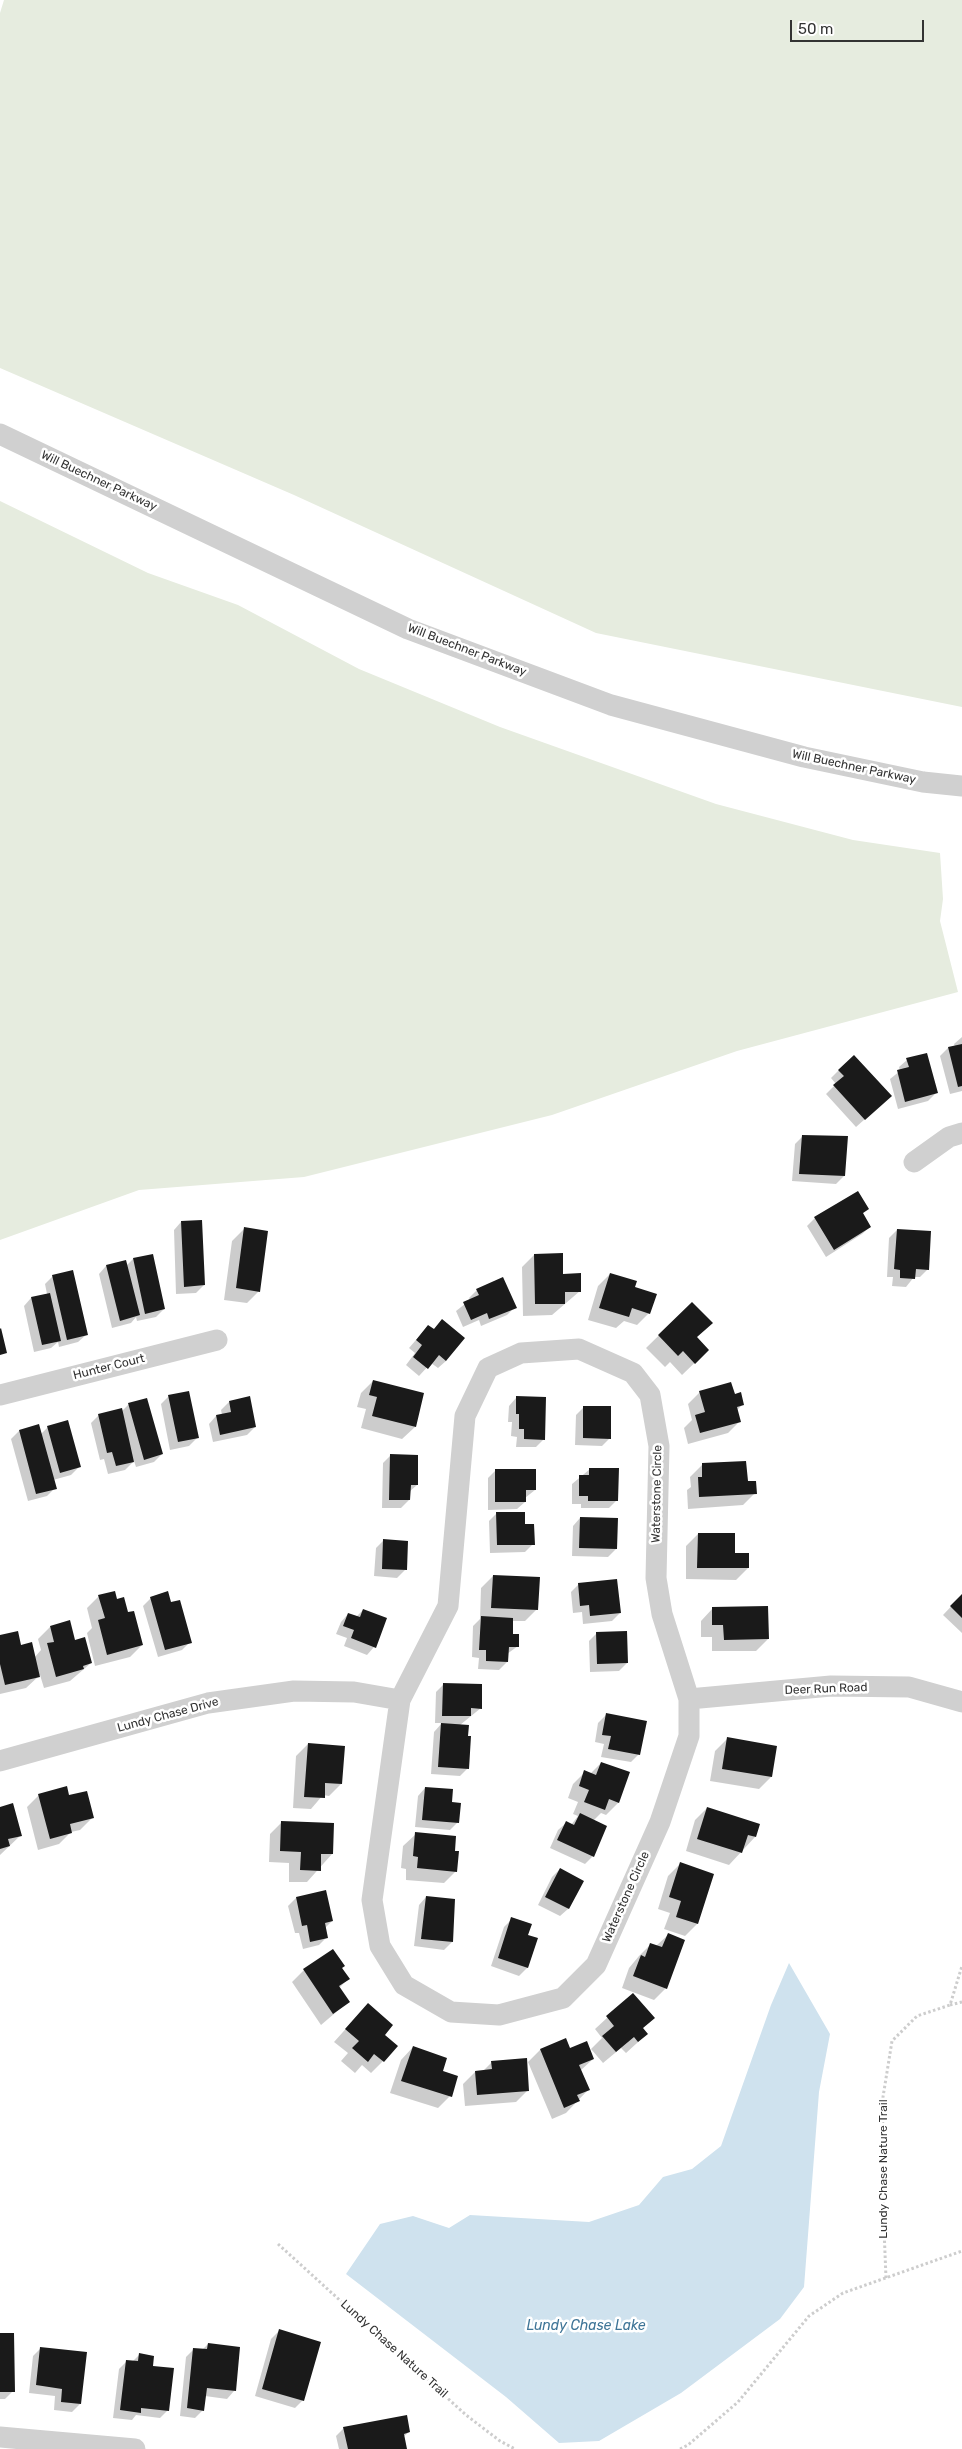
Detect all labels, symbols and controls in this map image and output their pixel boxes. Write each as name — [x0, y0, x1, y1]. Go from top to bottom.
scale bar — [792, 10, 926, 42]
text: 50 m — [798, 20, 833, 38]
street label: Will Buechner Parkway — [39, 448, 159, 514]
street label: Will Buechner Parkway — [406, 621, 528, 679]
street label: Will Buechner Parkway — [791, 747, 917, 787]
street label: Hunter Court — [72, 1351, 146, 1383]
street label: Waterstone Circle — [649, 1445, 665, 1543]
street label: Deer Run Road — [784, 1680, 868, 1698]
street label: Lundy Chase Drive — [116, 1695, 220, 1735]
street label: Waterstone Circle — [599, 1849, 653, 1945]
street label: Lundy Chase Nature Trail — [877, 2099, 891, 2239]
street label: Lundy Chase Nature Trail — [337, 2297, 451, 2401]
water label: Lundy Chase Lake — [526, 2318, 646, 2334]

